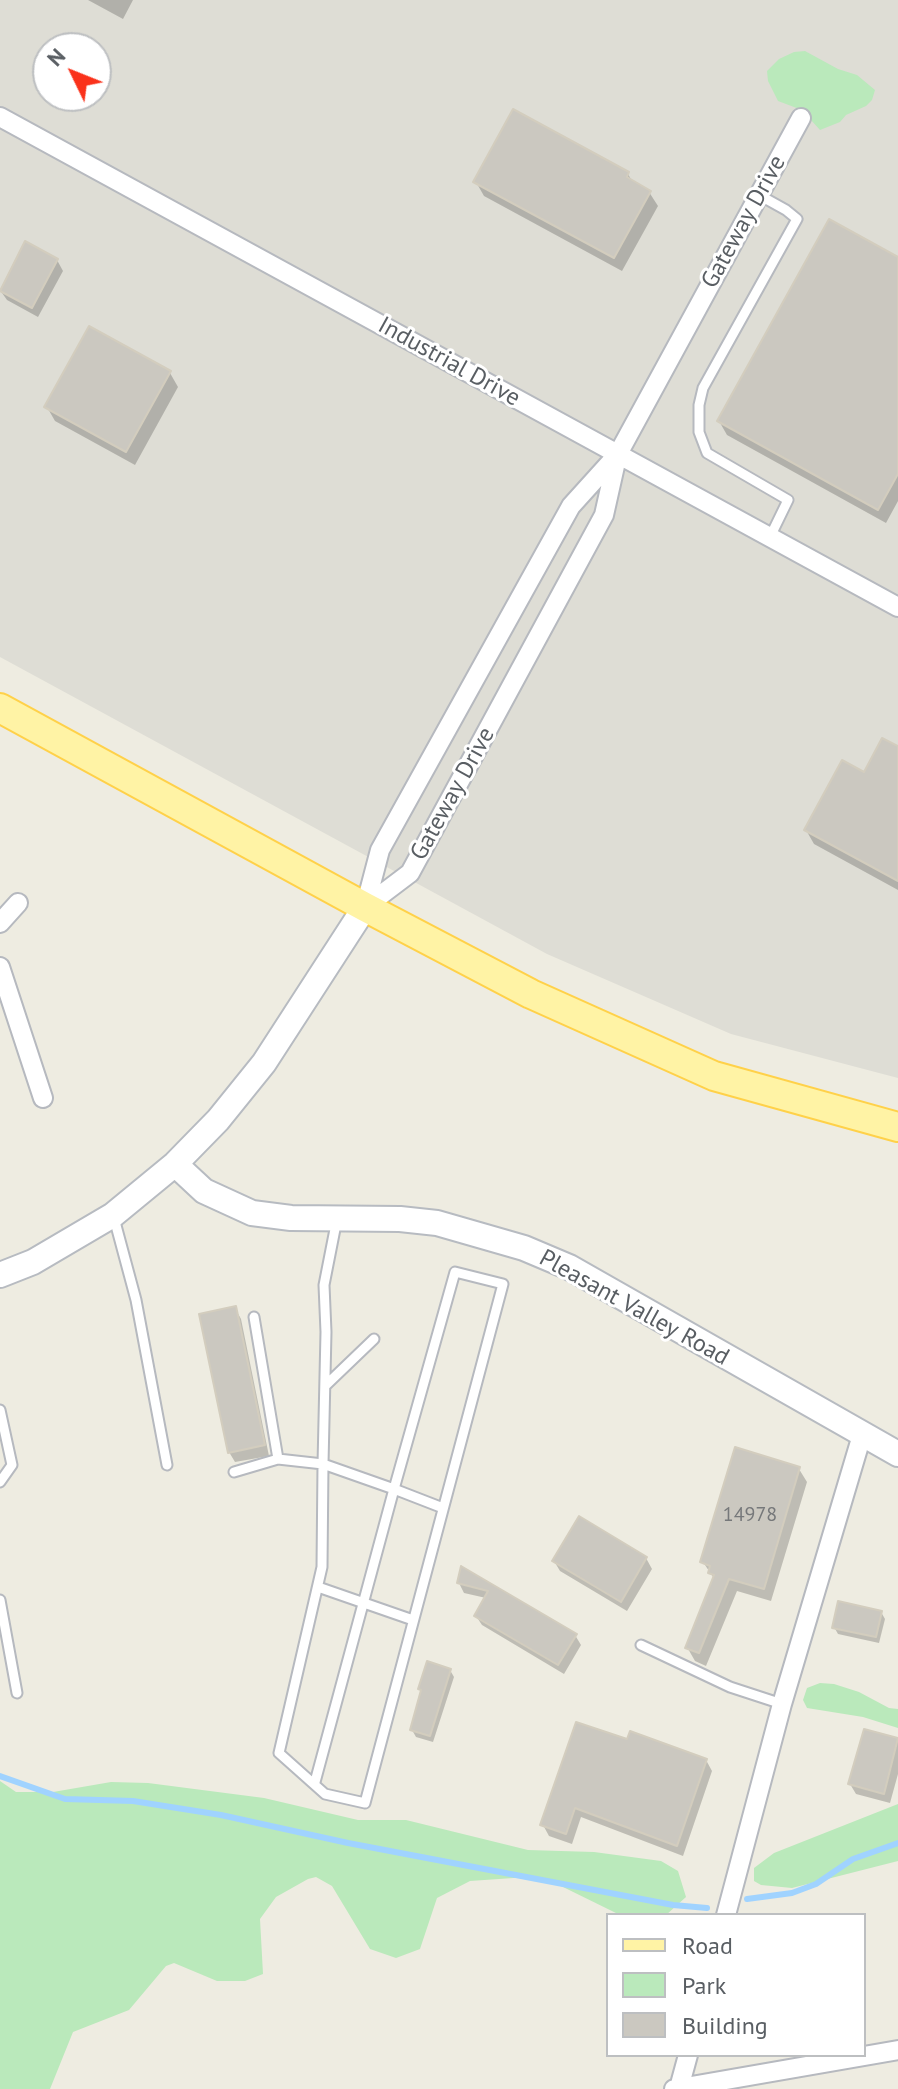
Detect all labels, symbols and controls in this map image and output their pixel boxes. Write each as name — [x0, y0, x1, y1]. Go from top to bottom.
north arrow — [32, 32, 112, 112]
text: N — [41, 42, 71, 72]
street label: Gateway Drive — [696, 151, 792, 293]
street label: Industrial Drive — [373, 311, 525, 413]
street label: Gateway Drive — [405, 723, 501, 865]
street label: Pleasant Valley Road — [534, 1244, 734, 1372]
house number: 14978 — [723, 1503, 777, 1527]
legend — [606, 1913, 866, 2057]
text: Road — [682, 1930, 733, 1961]
text: Park — [682, 1970, 726, 2001]
text: Building — [682, 2010, 768, 2041]

